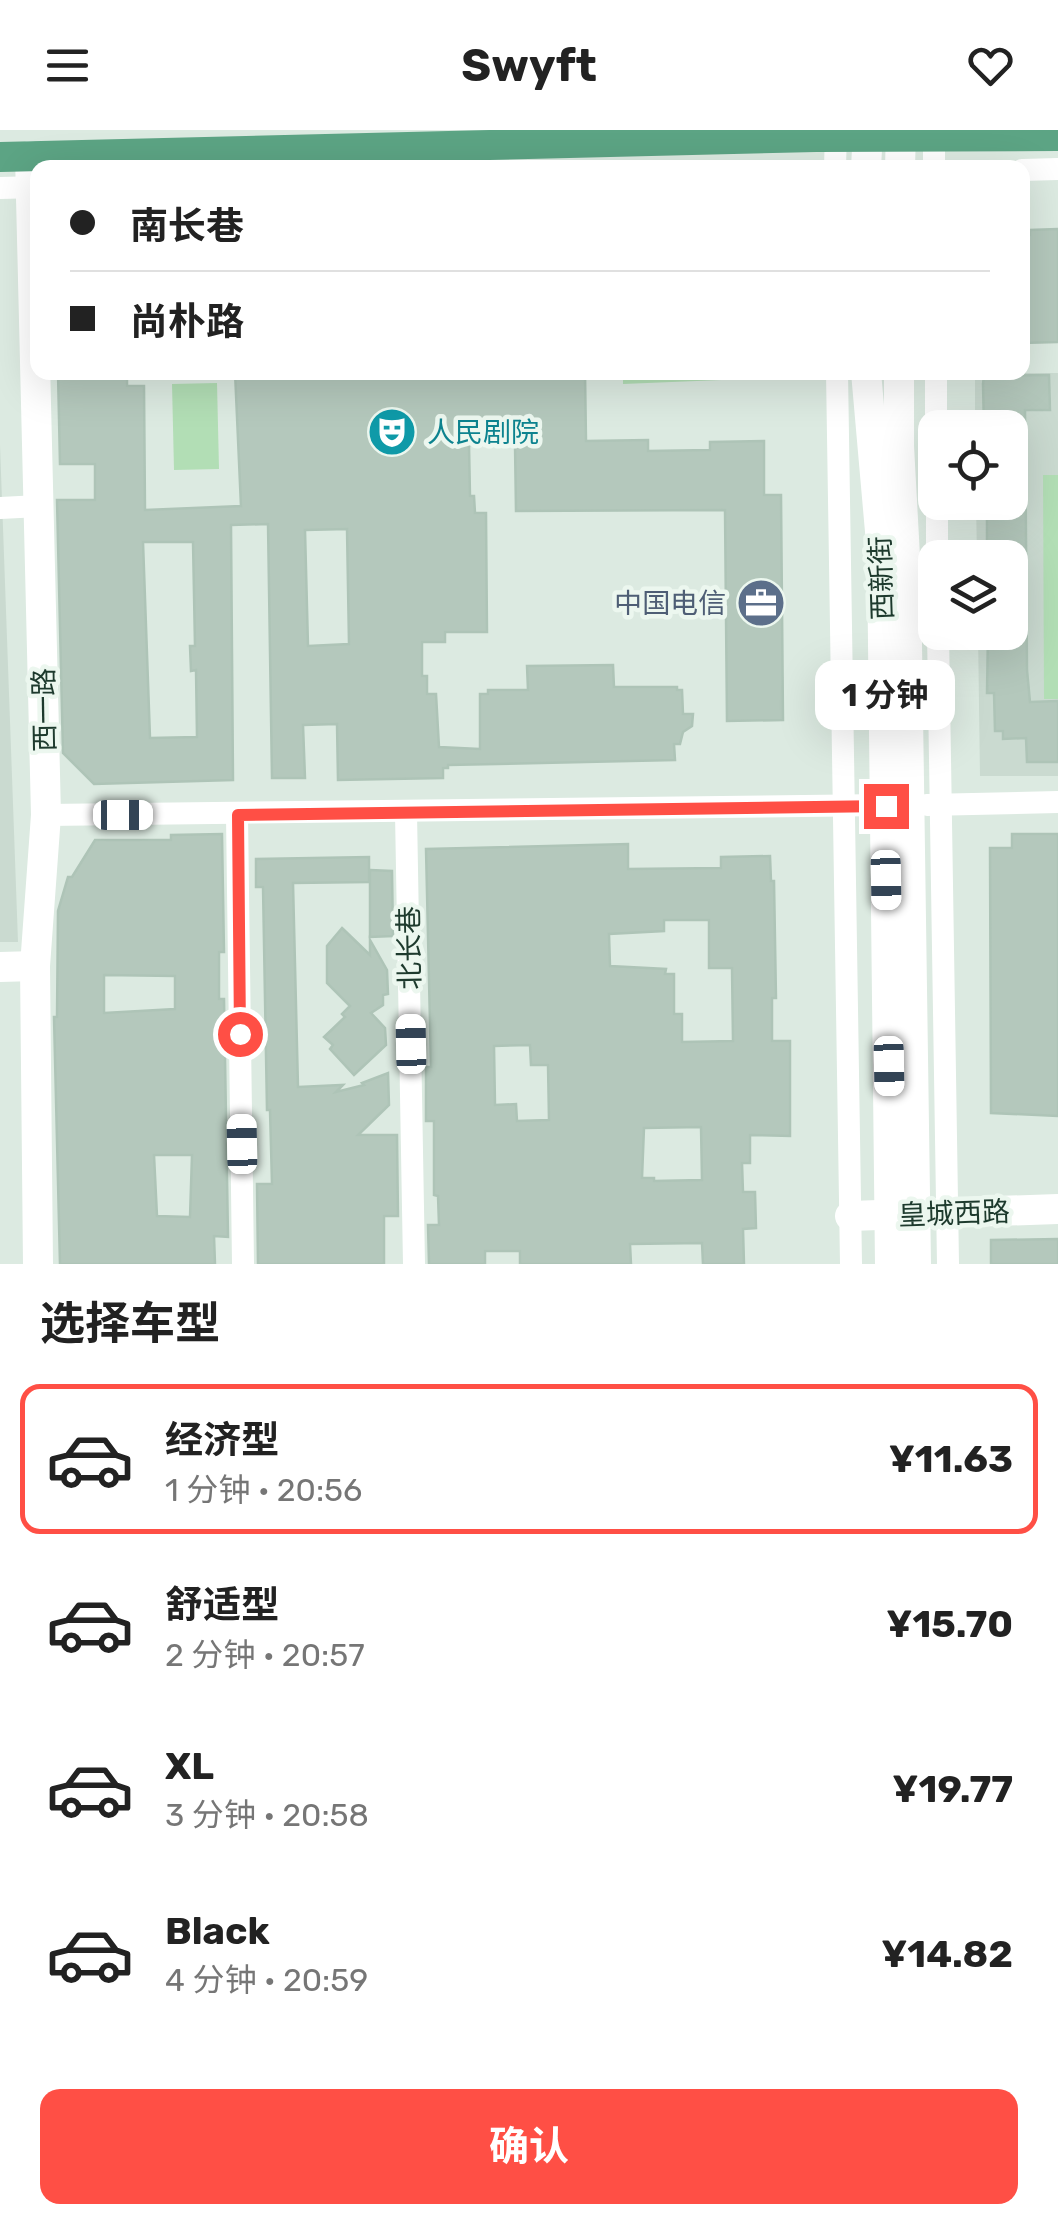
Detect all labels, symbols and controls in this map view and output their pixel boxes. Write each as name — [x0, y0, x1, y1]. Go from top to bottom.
icon: menu — [40, 38, 95, 93]
icon: heart — [963, 38, 1018, 93]
text: Swyft — [461, 39, 597, 92]
text: 南长巷 — [130, 203, 244, 249]
text: 尚朴路 — [130, 299, 244, 345]
theatre icon: 人民剧院 — [366, 406, 418, 458]
map controls — [918, 410, 1028, 650]
button: locate — [918, 410, 1028, 520]
place label: 人民剧院 — [427, 416, 539, 449]
street label: 西新街 — [864, 535, 899, 621]
button: layers — [918, 540, 1028, 650]
office icon: 中国电信 — [735, 577, 787, 629]
place label: 中国电信 — [614, 587, 726, 620]
callout: 1 分钟 — [816, 661, 956, 731]
street label: 西一路 — [27, 668, 62, 752]
text: 1 分钟 — [842, 676, 928, 714]
route end — [864, 784, 909, 829]
car — [93, 800, 153, 830]
car — [870, 850, 902, 910]
street label: 北长巷 — [392, 906, 427, 990]
route start — [218, 1012, 263, 1057]
car — [395, 1014, 427, 1074]
car — [873, 1036, 905, 1096]
car — [226, 1114, 258, 1174]
street label: 皇城西路 — [897, 1195, 1011, 1232]
text: 选择车型 — [40, 1297, 220, 1350]
icon: car — [45, 1414, 135, 1504]
text: 经济型 — [165, 1417, 279, 1463]
text: ¥11.63 — [889, 1436, 1013, 1482]
text: 1 分钟 · 20:56 — [165, 1471, 362, 1509]
icon: car — [45, 1579, 135, 1669]
text: 舒适型 — [165, 1582, 279, 1628]
text: ¥15.70 — [886, 1601, 1013, 1647]
text: 2 分钟 · 20:57 — [165, 1636, 365, 1674]
text: XL — [165, 1743, 214, 1789]
icon: car — [45, 1744, 135, 1834]
text: ¥19.77 — [892, 1766, 1013, 1812]
text: 3 分钟 · 20:58 — [165, 1796, 369, 1834]
text: Black — [165, 1908, 270, 1954]
icon: car — [45, 1909, 135, 1999]
text: ¥14.82 — [881, 1931, 1013, 1977]
text: 4 分钟 · 20:59 — [165, 1961, 368, 1999]
button: 确认 — [40, 2089, 1018, 2204]

